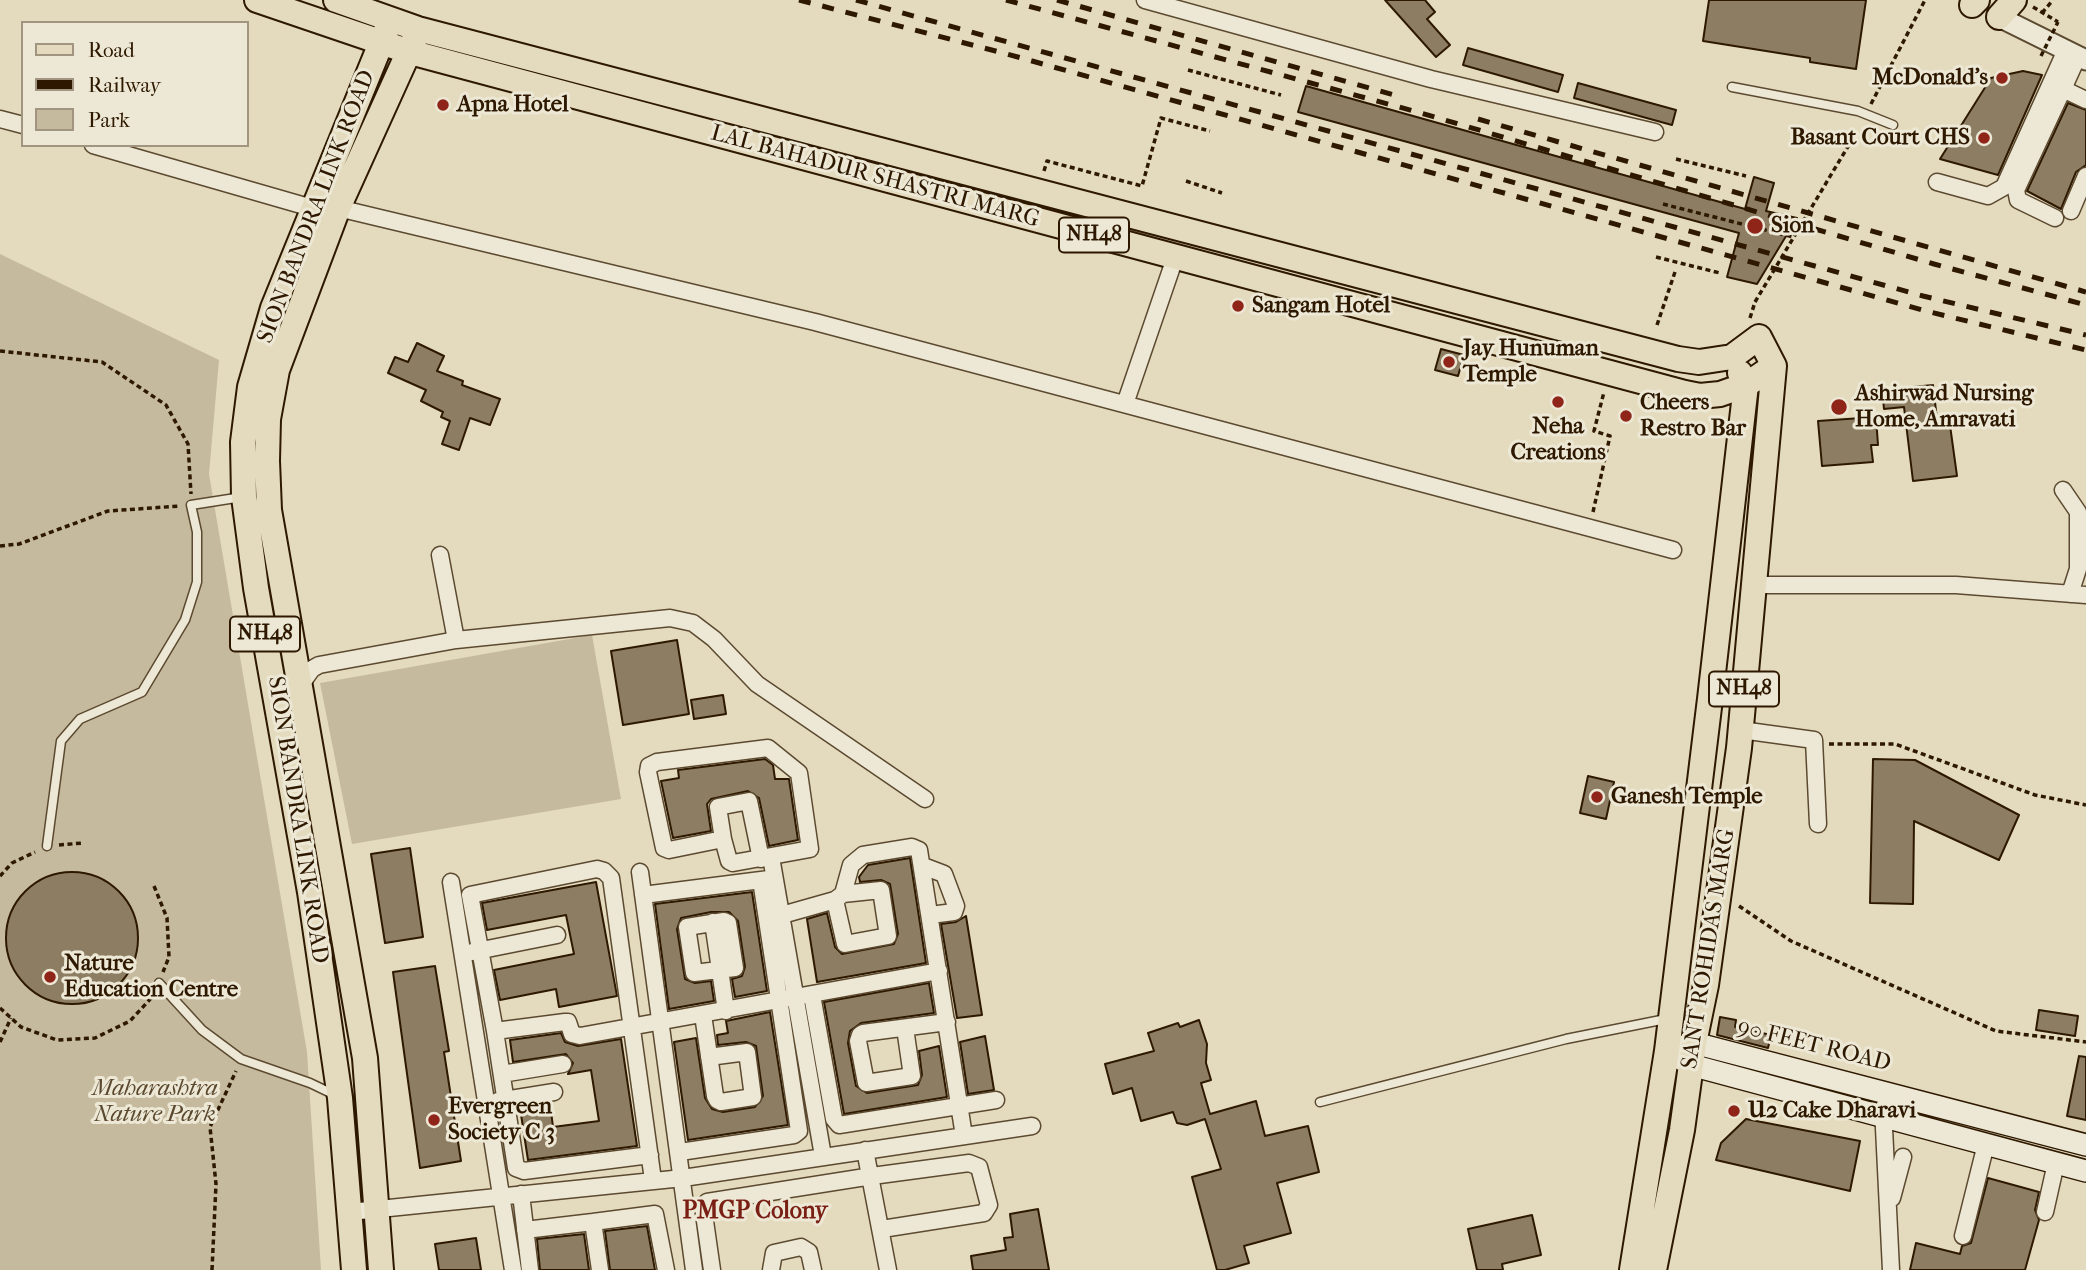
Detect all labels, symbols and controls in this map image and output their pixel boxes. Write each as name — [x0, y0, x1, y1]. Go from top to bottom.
legend — [21, 21, 248, 147]
text: Road — [88, 38, 135, 62]
place label: McDonald's — [1872, 64, 1988, 92]
street label: SION BANDRA LINK ROAD — [252, 67, 382, 347]
marker: McDonald's — [1994, 70, 2010, 86]
text: Railway — [88, 73, 161, 97]
place label: Apna Hotel — [457, 91, 569, 119]
marker: Apna Hotel — [435, 97, 451, 113]
text: Park — [88, 108, 130, 132]
street label: LAL BAHADUR SHASTRI MARG — [708, 120, 1042, 234]
place label: Basant Court CHS — [1790, 124, 1970, 152]
marker: Basant Court CHS — [1976, 130, 1992, 146]
place label: Sion — [1771, 212, 1814, 240]
marker: Sion — [1745, 216, 1765, 236]
road number: NH48 — [1059, 218, 1129, 252]
place label: Sangam Hotel — [1252, 292, 1390, 320]
marker: Sangam Hotel — [1230, 298, 1246, 314]
place label: Jay Hunuman Temple — [1463, 335, 1599, 389]
marker: Jay Hunuman Temple — [1441, 354, 1457, 370]
place label: Ashirwad Nursing Home, Amravati — [1855, 380, 2034, 434]
place label: Cheers Restro Bar — [1640, 389, 1746, 443]
marker: Neha Creations — [1550, 394, 1566, 410]
marker: Ashirwad Nursing Home, Amravati — [1829, 397, 1849, 417]
marker: Cheers Restro Bar — [1618, 408, 1634, 424]
place label: Neha Creations — [1510, 413, 1606, 467]
road number: NH48 — [230, 616, 300, 652]
road number: NH48 — [1709, 672, 1779, 706]
street label: SION BANDRA LINK ROAD — [261, 675, 333, 965]
place label: Ganesh Temple — [1611, 783, 1763, 811]
marker: Ganesh Temple — [1589, 789, 1605, 805]
street label: SANT ROHIDAS MARG — [1676, 827, 1742, 1071]
place label: Nature Education Centre — [64, 950, 238, 1004]
marker: Nature Education Centre — [42, 969, 58, 985]
street label: 90 FEET ROAD — [1735, 1014, 1893, 1078]
park label: Maharashtra Nature Park — [92, 1075, 218, 1129]
place label: Evergreen Society C 3 — [448, 1093, 555, 1147]
place label: U2 Cake Dharavi — [1748, 1097, 1916, 1125]
marker: U2 Cake Dharavi — [1726, 1103, 1742, 1119]
marker: Evergreen Society C 3 — [426, 1112, 442, 1128]
district label: PMGP Colony — [682, 1198, 828, 1226]

